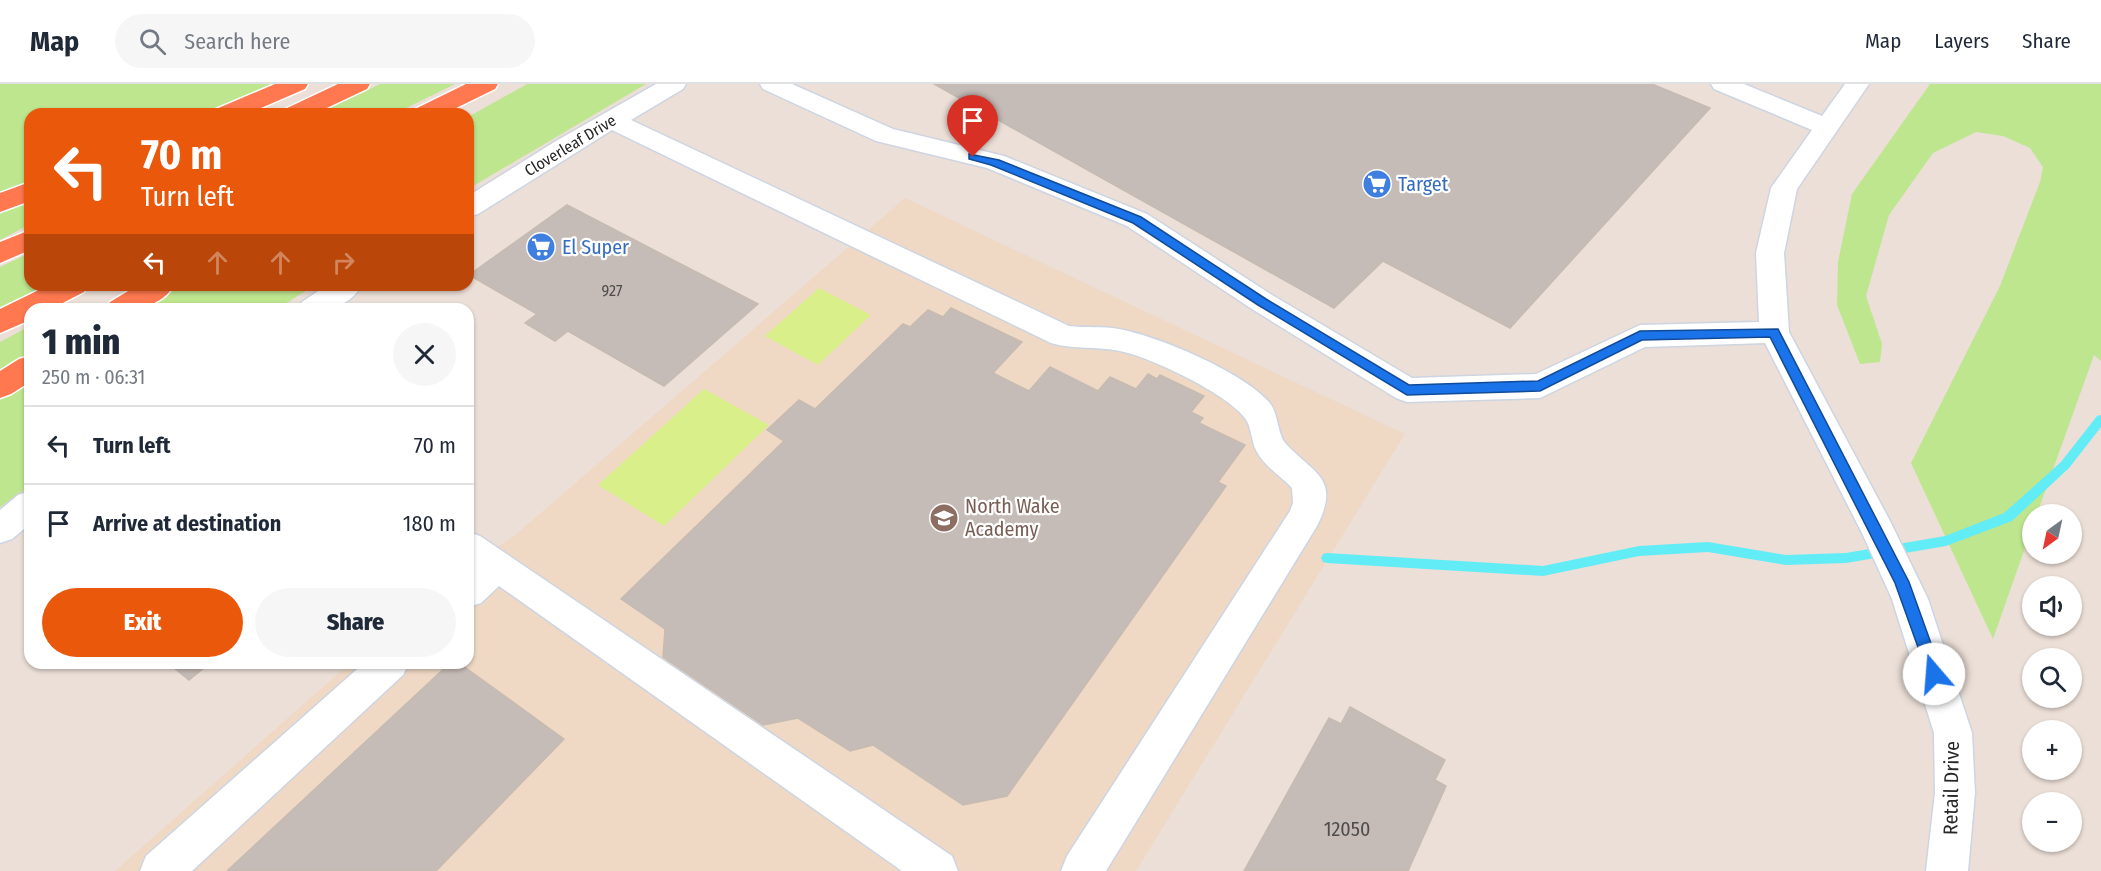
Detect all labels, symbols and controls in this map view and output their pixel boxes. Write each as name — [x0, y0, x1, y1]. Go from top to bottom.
search box — [115, 14, 535, 68]
text: Map — [30, 25, 79, 58]
icon: search — [136, 25, 169, 58]
text: Search here — [184, 28, 290, 55]
text: Map — [1865, 28, 1901, 54]
text: Layers — [1934, 28, 1989, 54]
text: Share — [2022, 28, 2071, 54]
pin — [947, 95, 998, 157]
icon: arrive — [956, 104, 989, 137]
street label: Cloverleaf Drive — [521, 111, 619, 180]
text: 70 m — [141, 130, 222, 180]
icon: left — [42, 132, 120, 210]
supermarket icon: Target — [1361, 168, 1393, 200]
place label: Target — [1398, 172, 1449, 196]
text: Turn left — [141, 181, 234, 213]
supermarket icon: El Super — [525, 231, 557, 263]
place label: El Super — [562, 235, 629, 259]
icon: left — [138, 246, 171, 279]
icon: ahead — [201, 246, 234, 279]
icon: ahead — [264, 246, 297, 279]
icon: right — [327, 246, 360, 279]
house number: 927 — [602, 281, 623, 300]
text: 1 min — [42, 320, 120, 364]
button: close — [393, 323, 456, 386]
text: 250 m · 06:31 — [42, 365, 145, 389]
icon: left — [42, 429, 75, 462]
text: Turn left — [93, 432, 171, 459]
text: 70 m — [414, 432, 456, 459]
place label: North Wake Academy — [965, 494, 1060, 541]
school or university icon: North Wake Academy — [928, 502, 960, 534]
north arrow — [2022, 504, 2082, 564]
map controls — [2022, 504, 2082, 852]
icon: arrive — [42, 507, 75, 540]
text: Arrive at destination — [93, 510, 281, 537]
text: 180 m — [403, 510, 456, 537]
button: sound — [2022, 576, 2082, 636]
button: Exit — [42, 588, 243, 657]
button: Share — [255, 588, 456, 657]
position arrow — [1902, 642, 1966, 706]
button: search — [2022, 648, 2082, 708]
button: + — [2022, 720, 2082, 780]
street label: Retail Drive — [1938, 741, 1964, 835]
button: − — [2022, 792, 2082, 852]
house number: 12050 — [1324, 817, 1370, 841]

